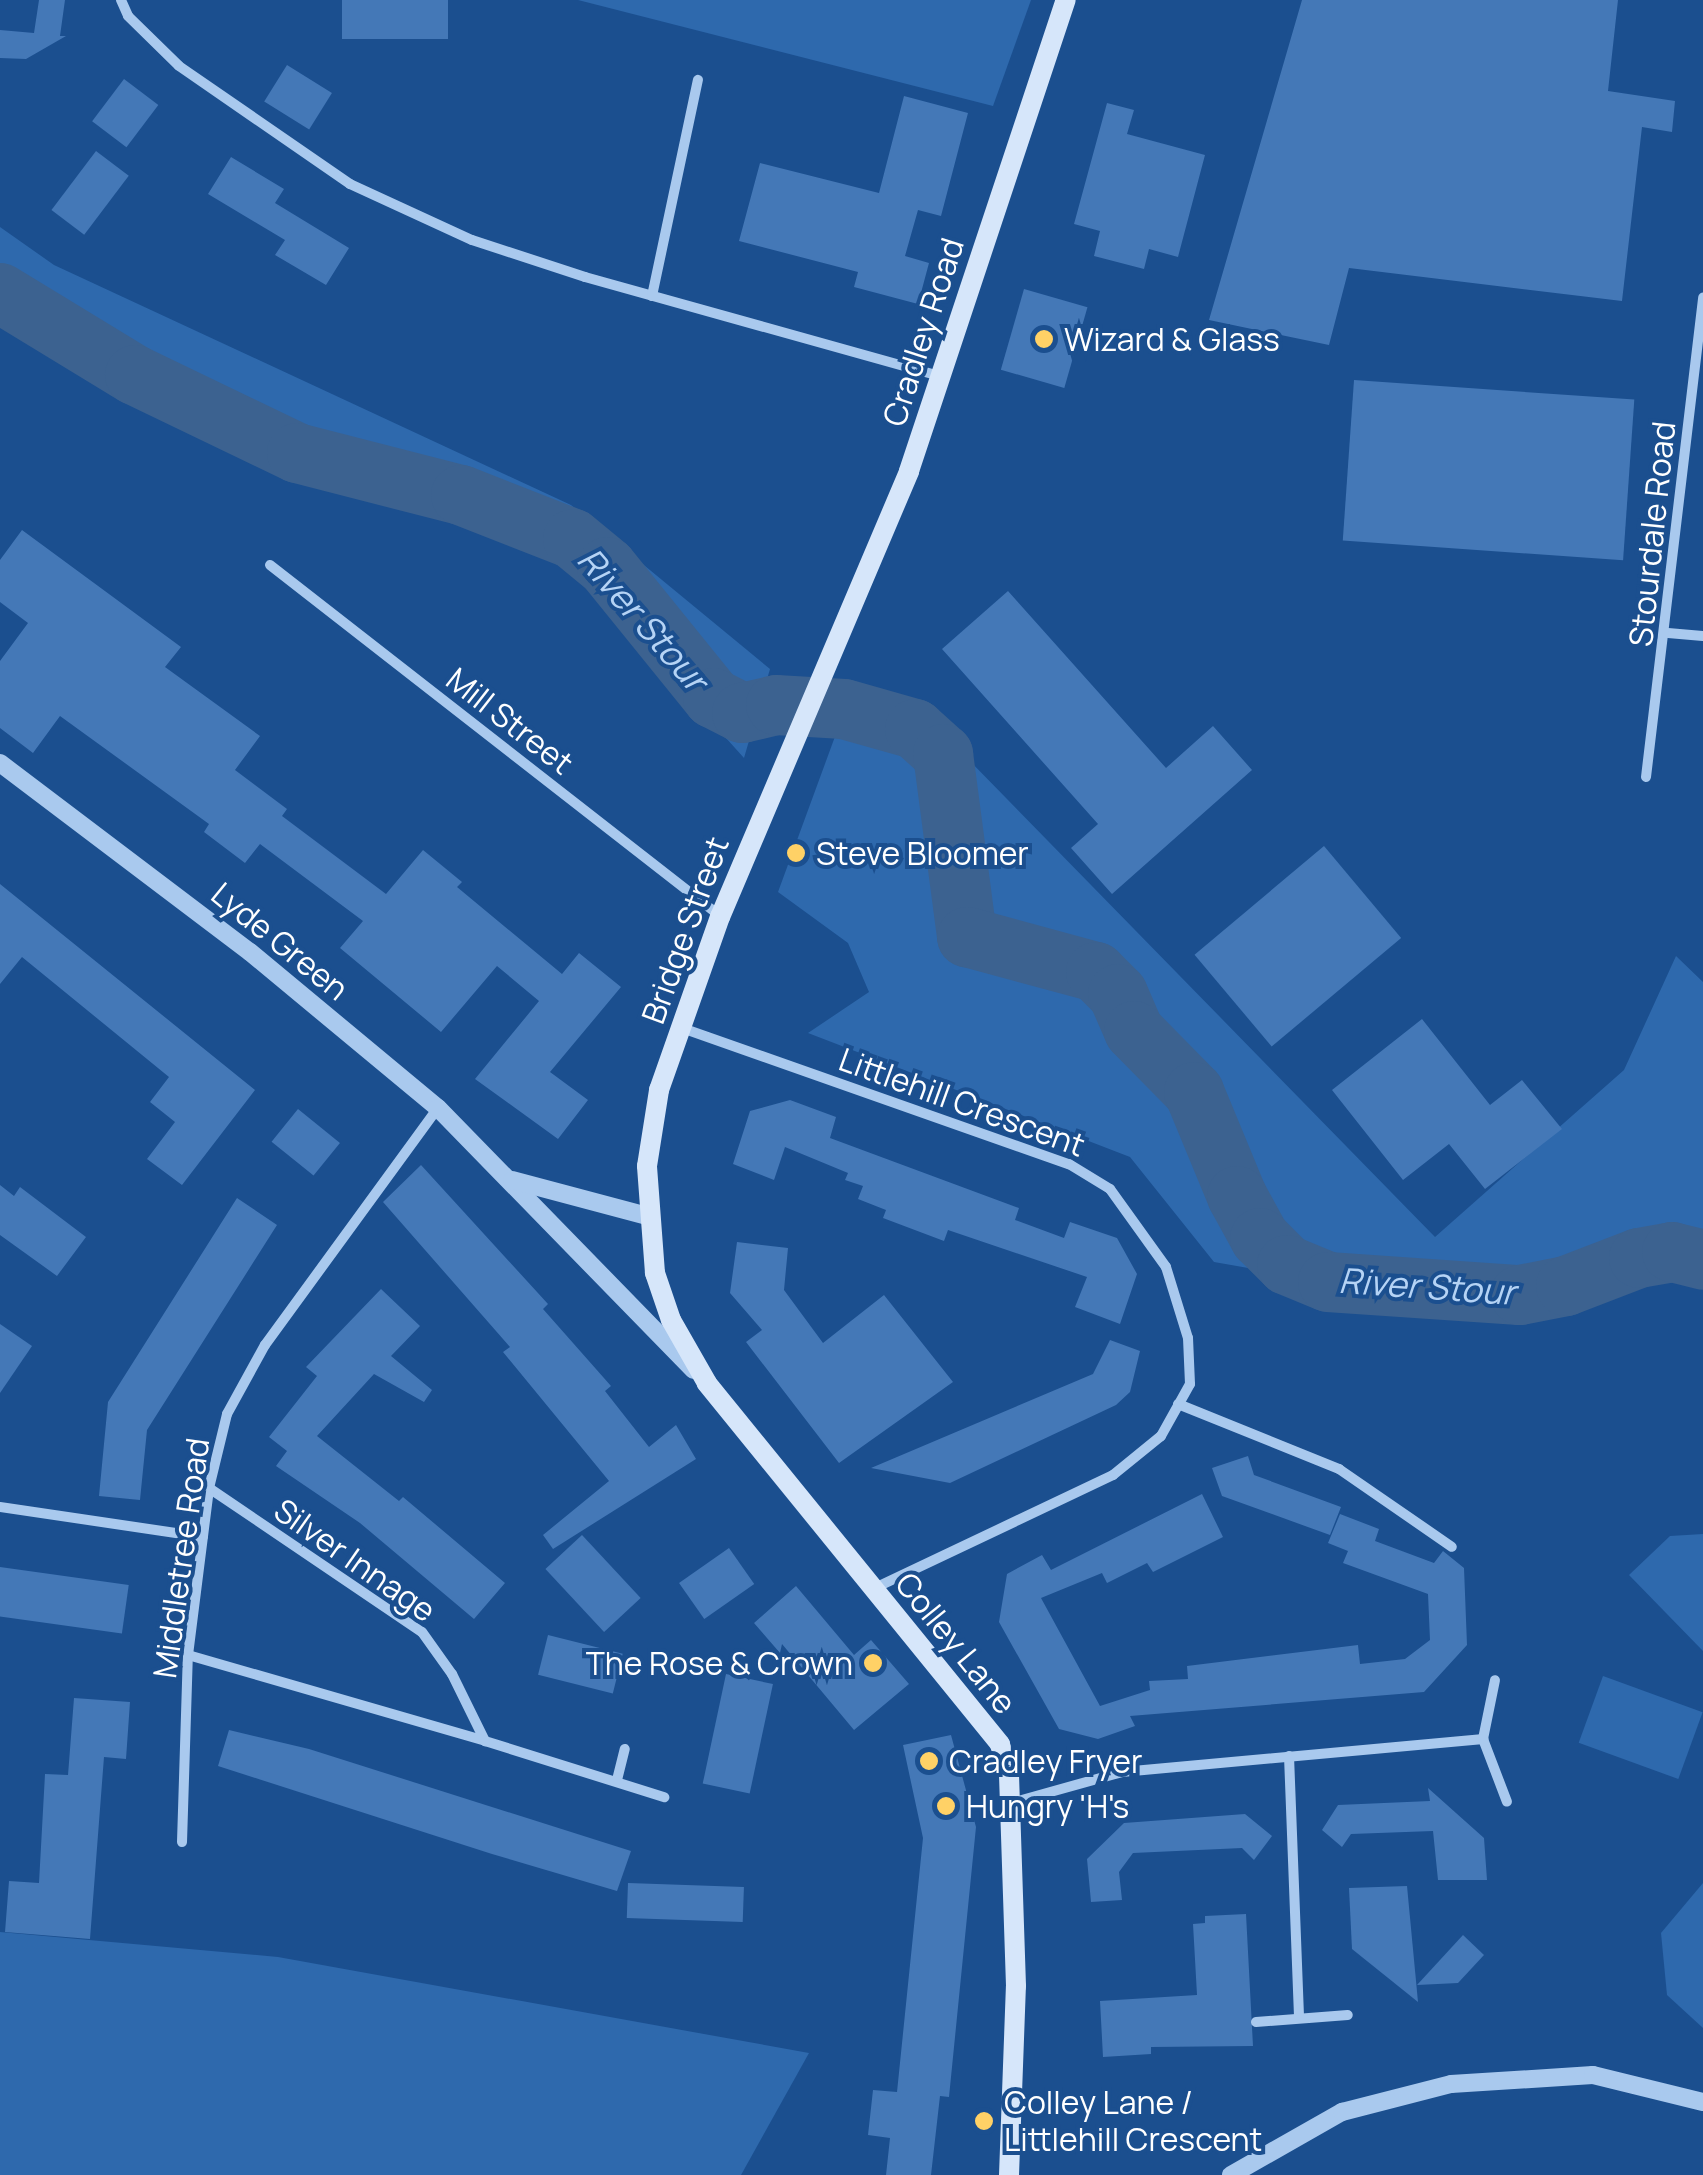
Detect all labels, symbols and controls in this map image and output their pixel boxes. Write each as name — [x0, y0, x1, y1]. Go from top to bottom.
street label: Cradley Road — [875, 233, 971, 431]
place label: Wizard & Glass — [1064, 320, 1280, 358]
marker: Wizard & Glass — [1033, 328, 1055, 350]
street label: Stourdale Road — [1621, 420, 1683, 648]
water label: River Stour — [569, 539, 717, 699]
street label: Mill Street — [439, 660, 581, 782]
street label: Bridge Street — [634, 832, 736, 1028]
place label: Steve Bloomer — [816, 834, 1029, 872]
marker: Steve Bloomer — [785, 842, 807, 864]
street label: Lyde Green — [204, 874, 356, 1008]
street label: Littlehill Crescent — [834, 1040, 1090, 1164]
water label: River Stour — [1338, 1259, 1516, 1313]
street label: Middletree Road — [145, 1435, 217, 1681]
street label: Silver Innage — [267, 1490, 443, 1630]
street label: Colley Lane — [888, 1565, 1024, 1721]
place label: The Rose & Crown — [586, 1644, 853, 1682]
marker: The Rose & Crown — [862, 1652, 884, 1674]
place label: Cradley Fryer — [949, 1742, 1143, 1780]
marker: Cradley Fryer — [918, 1750, 940, 1772]
place label: Hungry 'H's — [966, 1787, 1129, 1825]
marker: Hungry 'H's — [935, 1795, 957, 1817]
place label: Colley Lane / Littlehill Crescent — [1004, 2084, 1262, 2159]
marker: Colley Lane / Littlehill Crescent — [973, 2110, 995, 2132]

